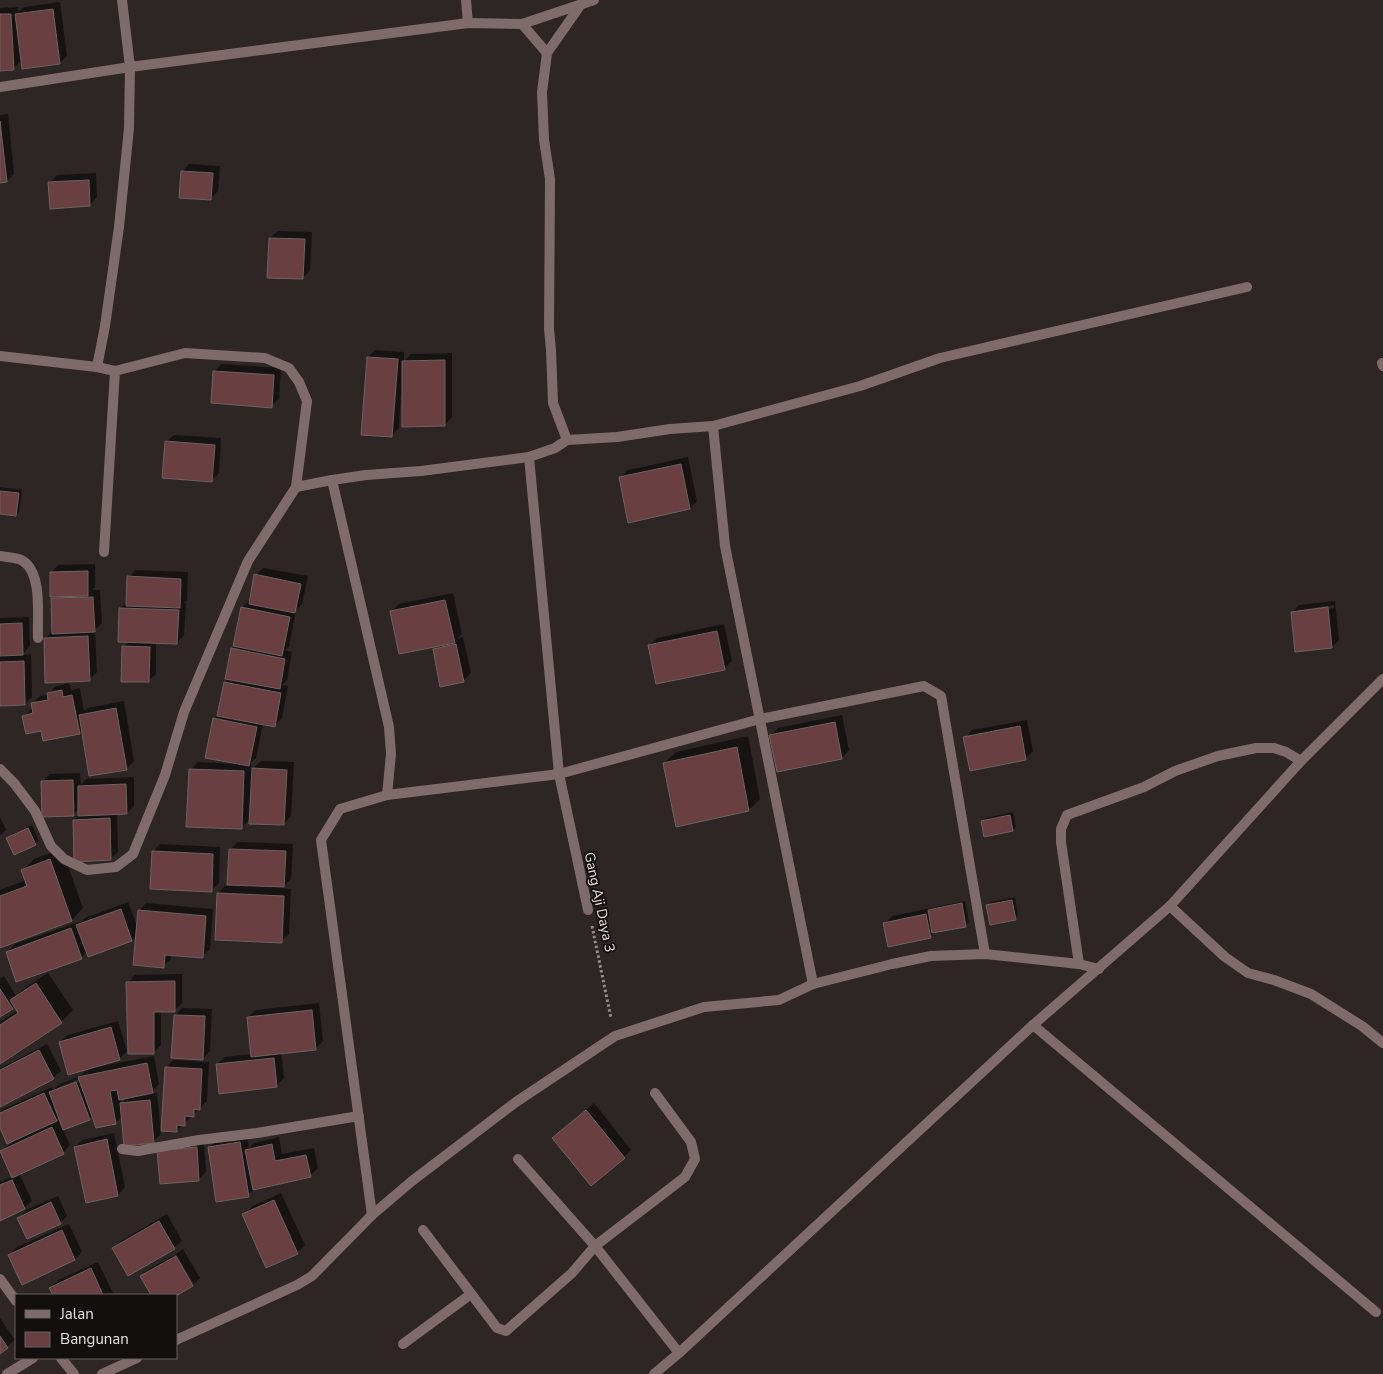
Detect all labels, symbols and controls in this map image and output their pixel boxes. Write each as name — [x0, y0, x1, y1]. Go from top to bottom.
street label: Gang Aji Daya 3 — [580, 850, 619, 954]
legend — [15, 1294, 178, 1359]
text: Jalan — [59, 1304, 94, 1324]
text: Bangunan — [60, 1329, 129, 1349]

